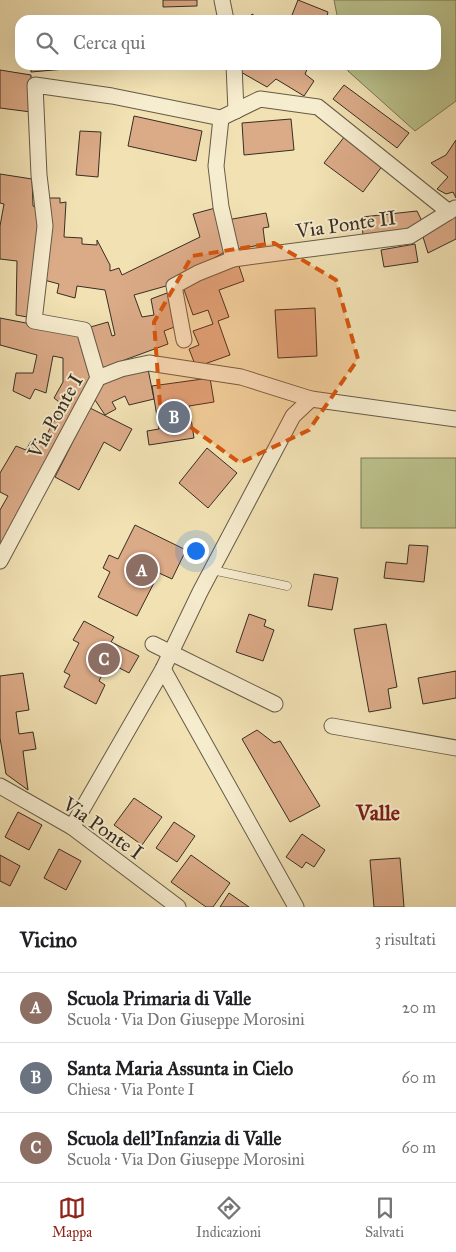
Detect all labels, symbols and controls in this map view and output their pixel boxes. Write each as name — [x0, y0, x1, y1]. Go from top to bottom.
search box — [15, 15, 441, 70]
icon: search — [33, 29, 61, 57]
text: Cerca qui — [73, 31, 145, 54]
street label: Via Ponte II — [293, 205, 398, 243]
street label: Via Ponte I — [22, 370, 88, 463]
pin: B — [158, 398, 190, 436]
your location — [183, 538, 209, 564]
pin: A — [126, 551, 158, 589]
pin: C — [88, 640, 120, 678]
street label: Via Ponte I — [57, 791, 148, 864]
district label: Valle — [355, 799, 400, 826]
text: Vicino — [20, 927, 77, 953]
text: 3 risultati — [375, 930, 436, 949]
text: Scuola Primaria di Valle — [67, 987, 251, 1010]
text: A — [31, 998, 41, 1017]
text: 20 m — [402, 998, 436, 1017]
text: Scuola · Via Don Giuseppe Morosini — [67, 1010, 305, 1029]
text: Santa Maria Assunta in Cielo — [67, 1057, 293, 1080]
text: B — [31, 1068, 41, 1087]
text: 60 m — [402, 1068, 436, 1087]
text: Chiesa · Via Ponte I — [67, 1080, 195, 1099]
text: Scuola dell'Infanzia di Valle — [67, 1127, 281, 1150]
text: C — [31, 1138, 41, 1157]
text: 60 m — [402, 1138, 436, 1157]
text: Scuola · Via Don Giuseppe Morosini — [67, 1150, 305, 1169]
tab: Mappa — [52, 1194, 92, 1241]
tab: Indicazioni — [196, 1194, 261, 1241]
tab: Salvati — [365, 1194, 404, 1241]

